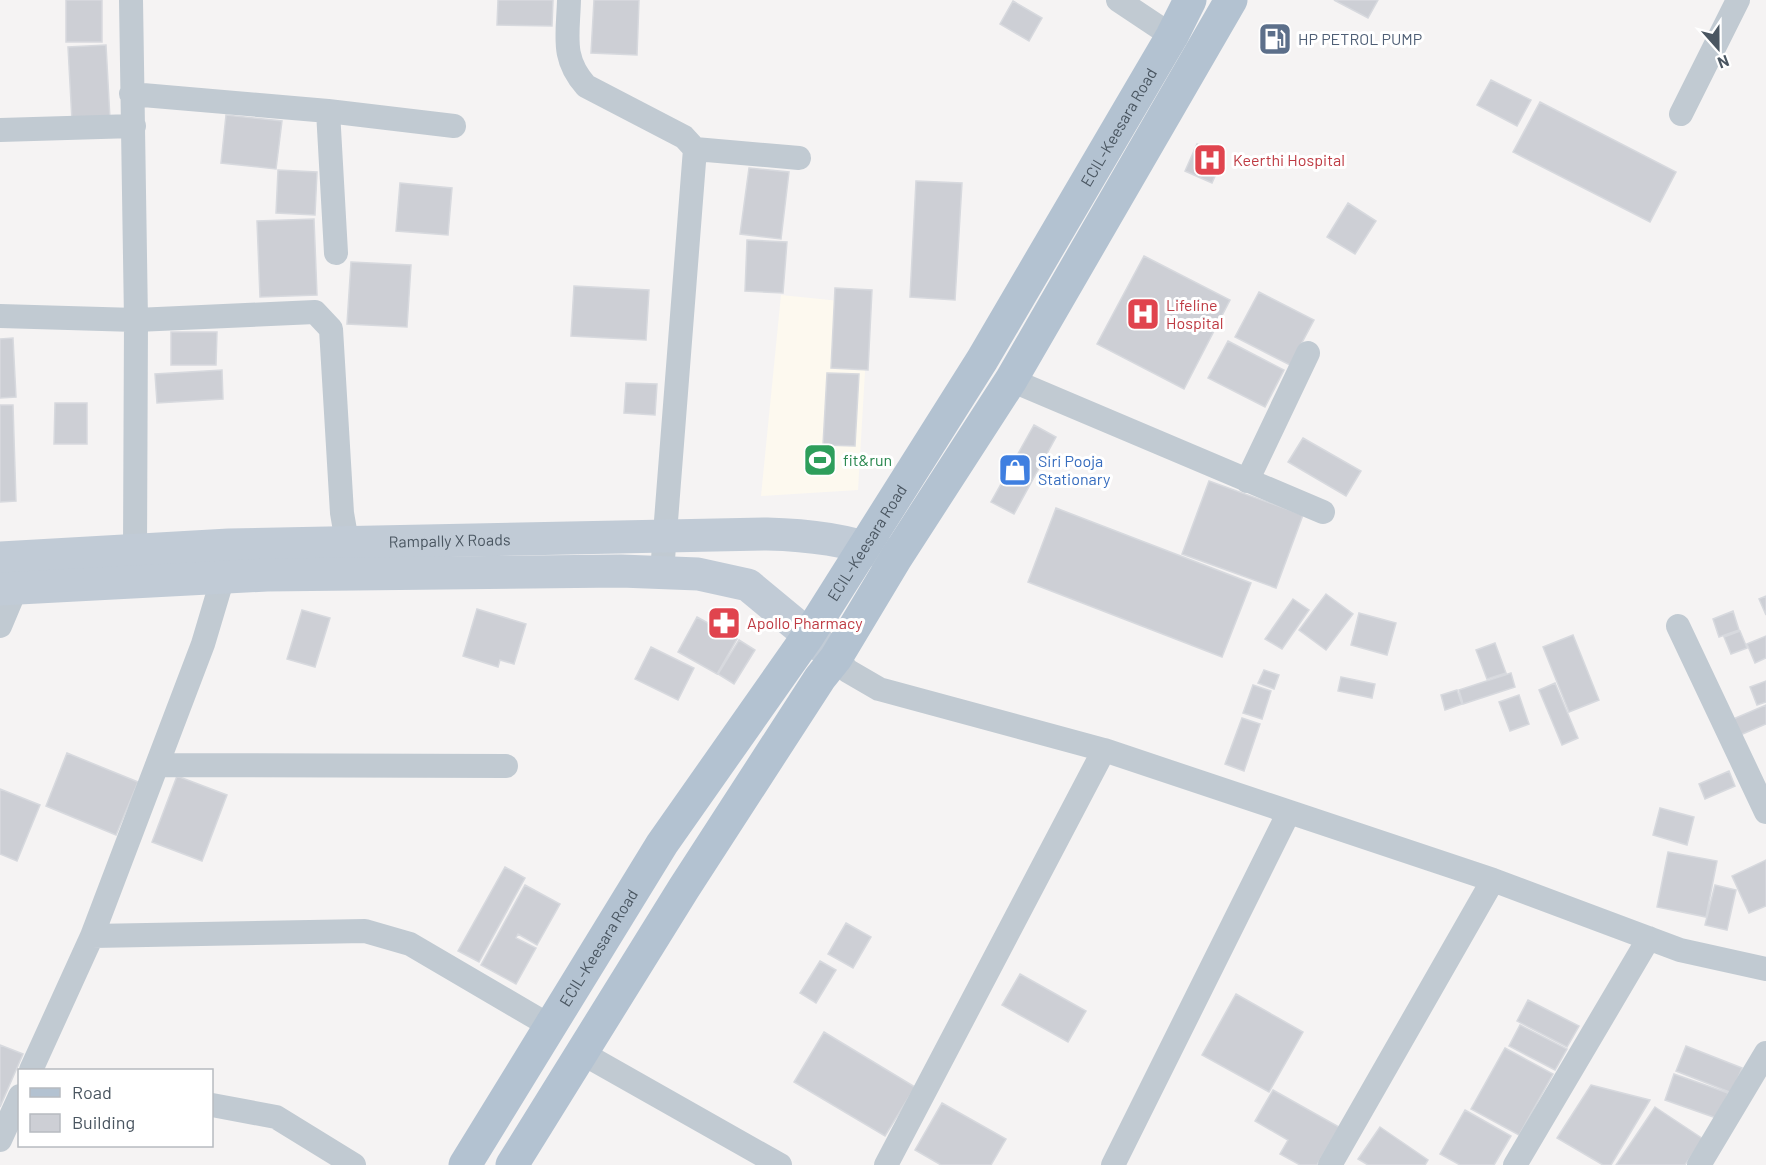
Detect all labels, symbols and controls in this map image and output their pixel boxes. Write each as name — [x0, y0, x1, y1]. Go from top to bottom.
north arrow — [1688, 18, 1748, 78]
fuel station icon: HP PETROL PUMP — [1257, 21, 1293, 57]
place label: HP PETROL PUMP — [1298, 29, 1422, 48]
text: N — [1715, 52, 1732, 73]
street label: ECIL-Keesara Road — [1076, 64, 1160, 189]
hospital icon: Keerthi Hospital — [1192, 142, 1228, 178]
place label: Keerthi Hospital — [1233, 150, 1345, 169]
place label: Lifeline Hospital — [1166, 295, 1223, 332]
hospital icon: Lifeline Hospital — [1125, 296, 1161, 332]
sports icon: fit&run — [802, 442, 838, 478]
place label: fit&run — [843, 450, 892, 469]
place label: Siri Pooja Stationary — [1038, 451, 1111, 488]
shop icon: Siri Pooja Stationary — [997, 452, 1033, 488]
street label: ECIL-Keesara Road — [823, 481, 910, 604]
street label: Rampally X Roads — [388, 529, 511, 551]
pharmacy icon: Apollo Pharmacy — [706, 605, 742, 641]
place label: Apollo Pharmacy — [747, 613, 863, 632]
street label: ECIL-Keesara Road — [555, 885, 641, 1009]
legend — [18, 1069, 213, 1147]
text: Road — [72, 1081, 112, 1103]
text: Building — [72, 1111, 135, 1133]

